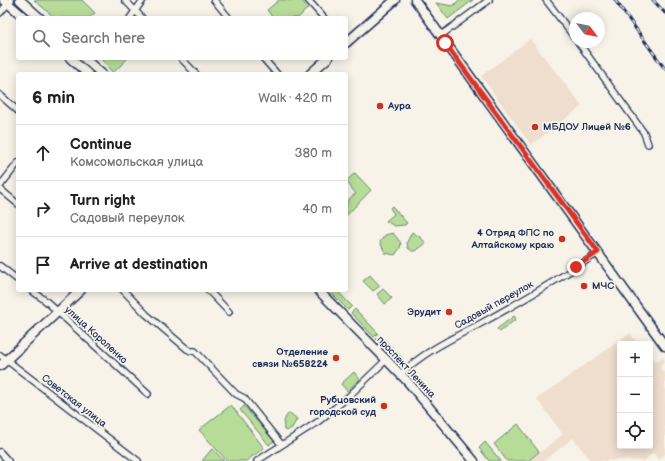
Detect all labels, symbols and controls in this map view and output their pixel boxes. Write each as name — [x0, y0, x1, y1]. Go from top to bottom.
north arrow — [569, 12, 605, 48]
search box — [16, 16, 348, 60]
icon: search — [30, 27, 52, 49]
text: Search here — [62, 29, 145, 48]
route start — [436, 34, 454, 52]
text: 6 min — [32, 88, 75, 108]
text: Walk · 420 m — [258, 90, 332, 106]
place label: Аура — [387, 100, 411, 112]
marker: Аура — [375, 101, 385, 111]
place label: МБДОУ Лицей №6 — [543, 121, 631, 133]
marker: МБДОУ Лицей №6 — [530, 122, 540, 132]
text: Continue — [70, 135, 132, 154]
icon: ahead — [32, 142, 54, 164]
text: 380 m — [295, 145, 332, 161]
text: Комсомольская улица — [70, 154, 203, 170]
text: Turn right — [70, 191, 135, 210]
icon: right — [32, 198, 54, 220]
text: 40 m — [302, 201, 332, 217]
text: Садовый переулок — [70, 210, 185, 226]
place label: 4 Отряд ФПС по Алтайскому краю — [470, 227, 555, 251]
marker: 4 Отряд ФПС по Алтайскому краю — [557, 234, 567, 244]
icon: arrive — [32, 254, 54, 276]
text: Arrive at destination — [70, 255, 208, 274]
route end — [567, 258, 585, 276]
street label: Садовый переулок — [453, 278, 536, 332]
place label: МЧС — [592, 280, 614, 292]
marker: МЧС — [579, 281, 589, 291]
street label: улица Короленко — [62, 304, 130, 366]
place label: Эрудит — [407, 306, 441, 318]
marker: Эрудит — [444, 307, 454, 317]
street label: проспект Ленина — [374, 334, 438, 401]
map controls — [617, 341, 653, 449]
button: + — [617, 341, 653, 377]
place label: Отделение связи №658224 — [252, 346, 328, 370]
marker: Отделение связи №658224 — [331, 353, 341, 363]
street label: Советская улица — [39, 372, 109, 430]
button: − — [617, 377, 653, 413]
place label: Рубцовский городской суд — [310, 394, 376, 418]
marker: Рубцовский городской суд — [379, 401, 389, 411]
button: locate — [617, 413, 653, 449]

